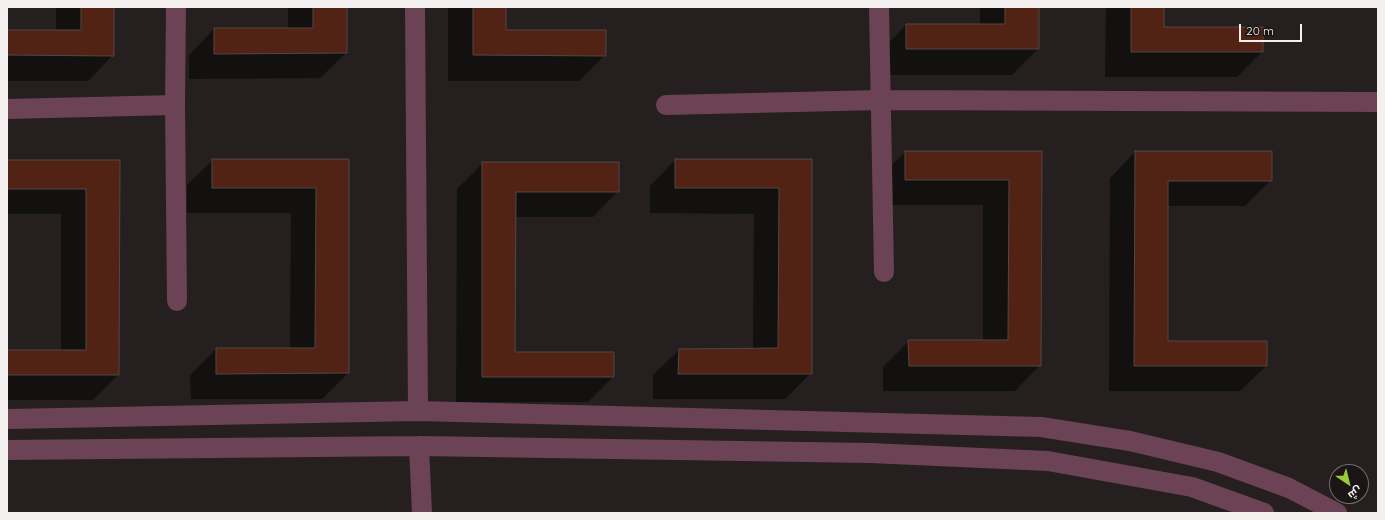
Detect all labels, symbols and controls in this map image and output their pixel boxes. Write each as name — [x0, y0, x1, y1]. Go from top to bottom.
scale bar — [1241, 16, 1304, 42]
text: 20 m — [1246, 23, 1274, 38]
north arrow — [1329, 464, 1369, 504]
text: ش — [1346, 483, 1365, 503]

